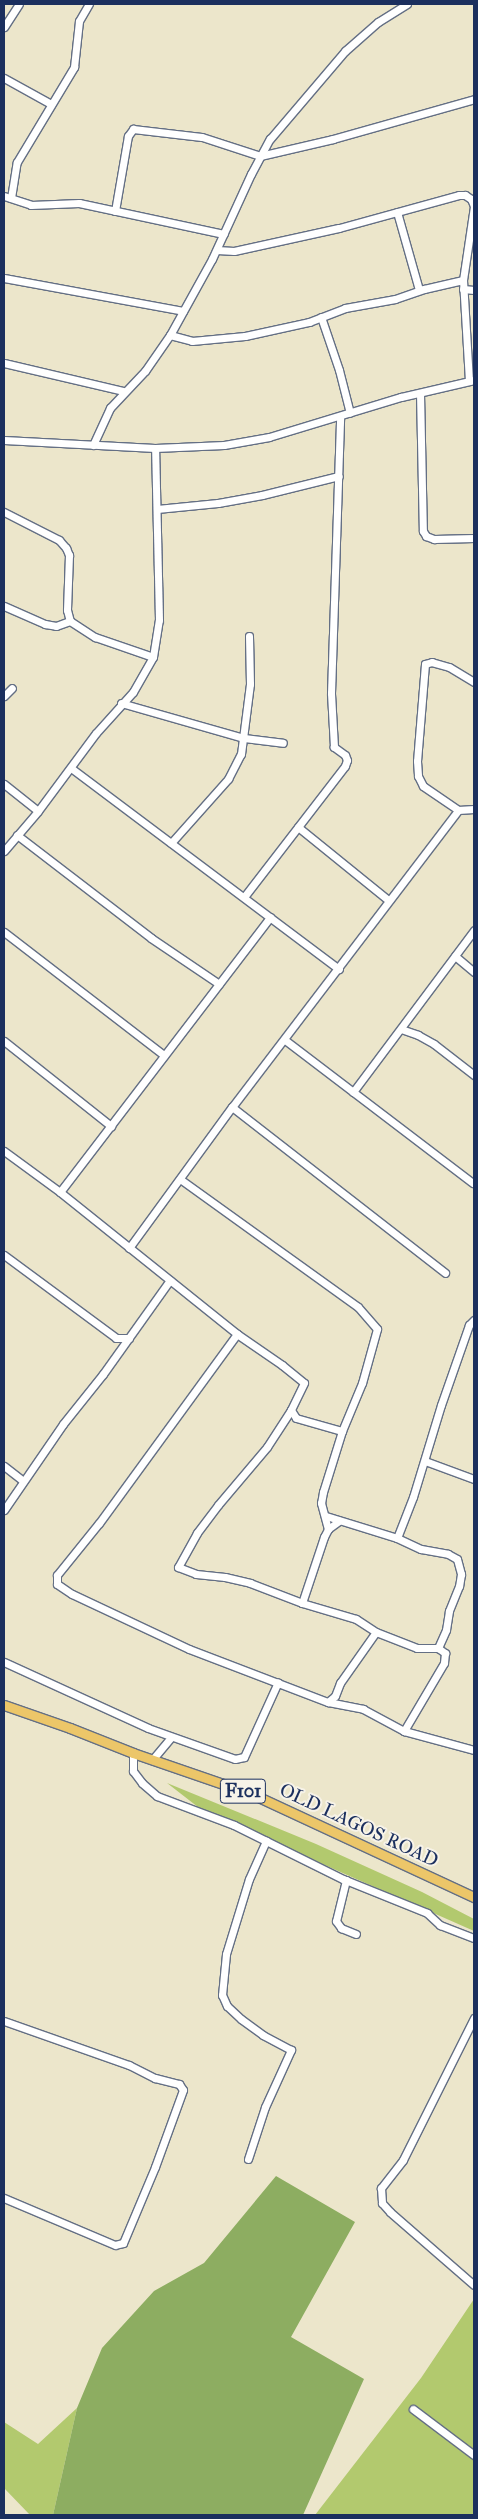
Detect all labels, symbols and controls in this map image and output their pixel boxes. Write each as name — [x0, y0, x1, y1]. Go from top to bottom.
road number: F101 — [219, 1775, 267, 1806]
street label: OLD LAGOS ROAD — [276, 1778, 442, 1872]

